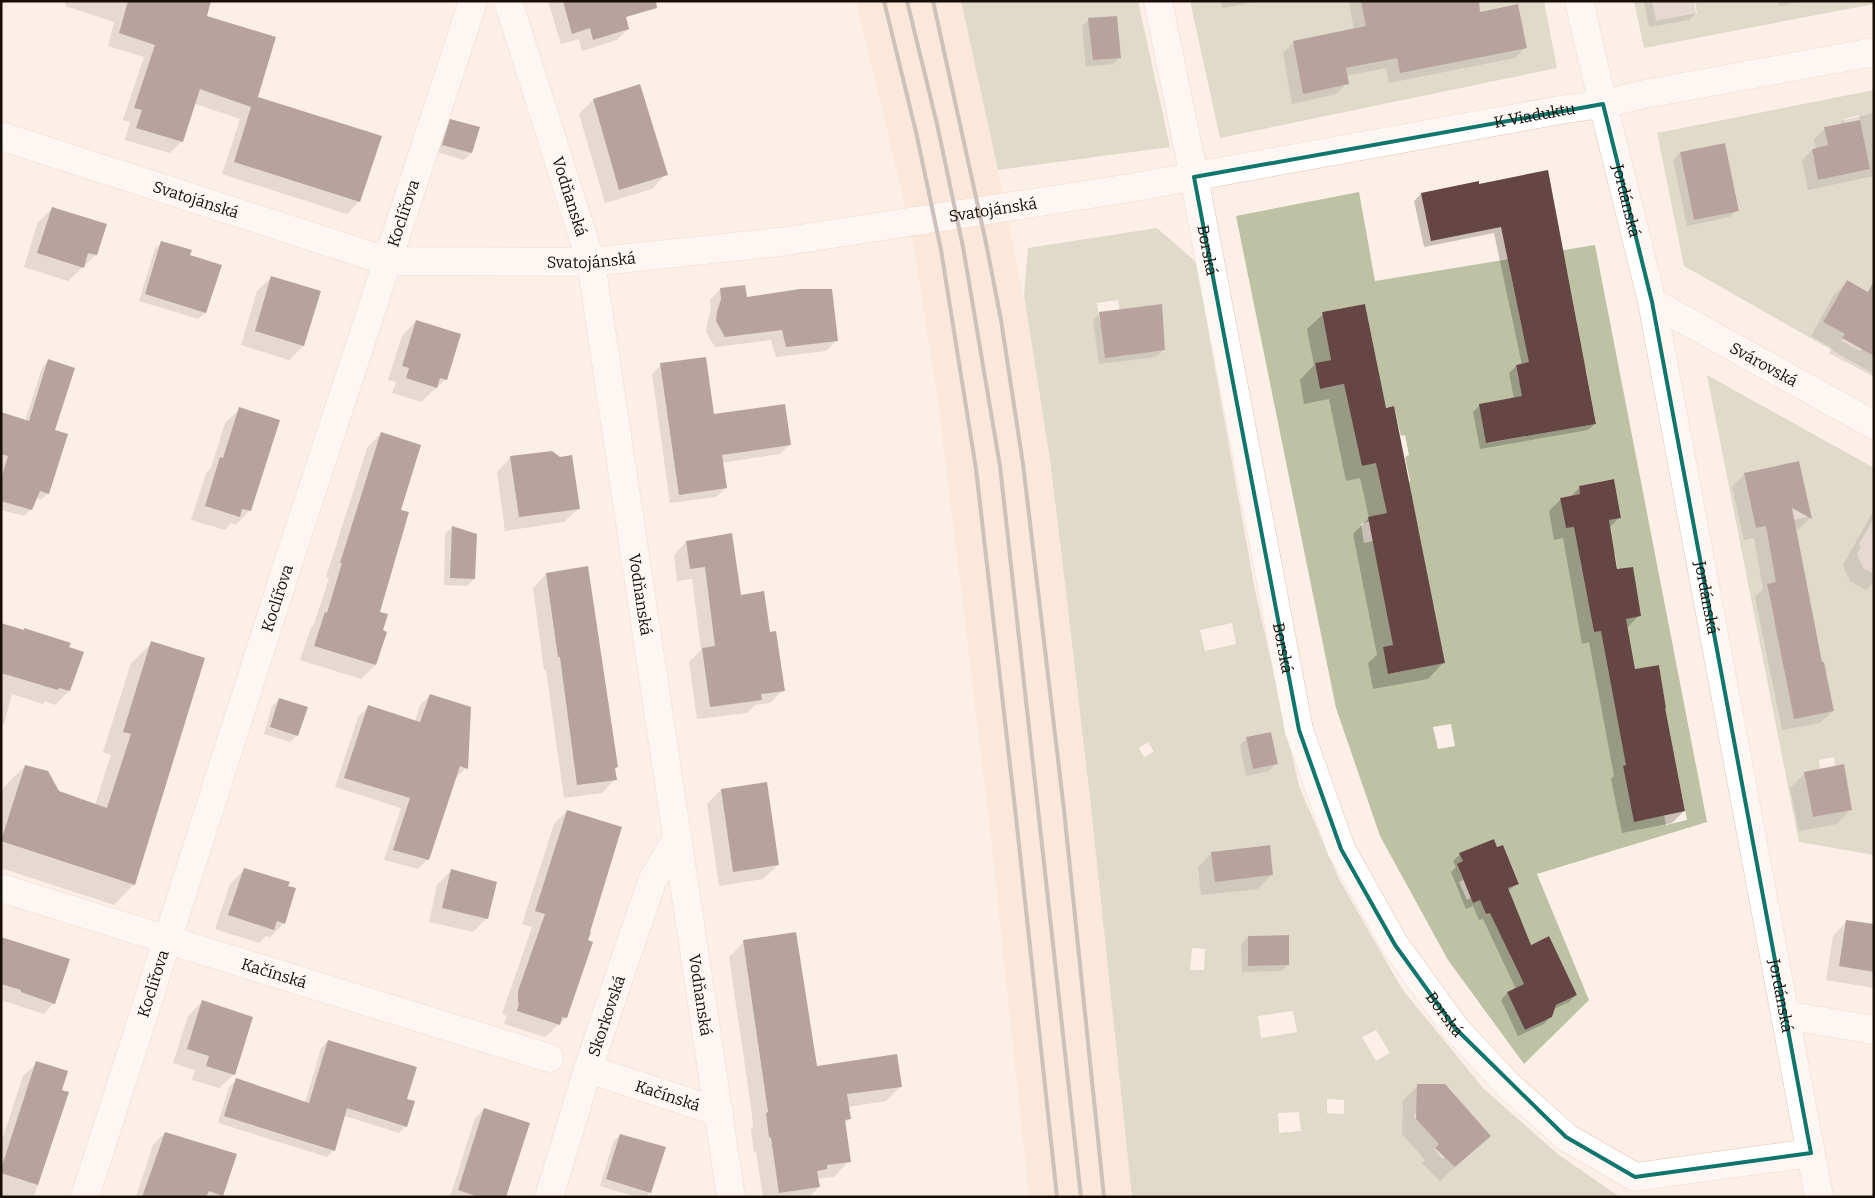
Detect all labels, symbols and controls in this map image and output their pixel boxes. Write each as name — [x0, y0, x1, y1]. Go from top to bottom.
street label: K Viaduktu — [1492, 99, 1576, 132]
street label: Vodňanská — [548, 154, 591, 239]
street label: Jordánská — [1608, 162, 1645, 239]
street label: Svatojánská — [151, 177, 241, 222]
street label: Koclířova — [383, 177, 423, 249]
street label: Svatojánská — [947, 193, 1038, 226]
street label: Borská — [1193, 223, 1222, 277]
street label: Svatojánská — [547, 248, 637, 272]
street label: Svárovská — [1726, 338, 1801, 391]
street label: Vodňanská — [625, 552, 656, 637]
street label: Jordánská — [1690, 558, 1723, 636]
street label: Koclířova — [258, 562, 297, 634]
street label: Borská — [1269, 621, 1297, 675]
street label: Koclířova — [134, 947, 173, 1020]
street label: Vodňanská — [685, 953, 716, 1038]
street label: Kačínská — [239, 954, 309, 992]
street label: Jordánská — [1765, 957, 1797, 1034]
street label: Skorkovská — [584, 973, 629, 1059]
street label: Borská — [1422, 988, 1467, 1041]
street label: Kačínská — [633, 1076, 703, 1115]

